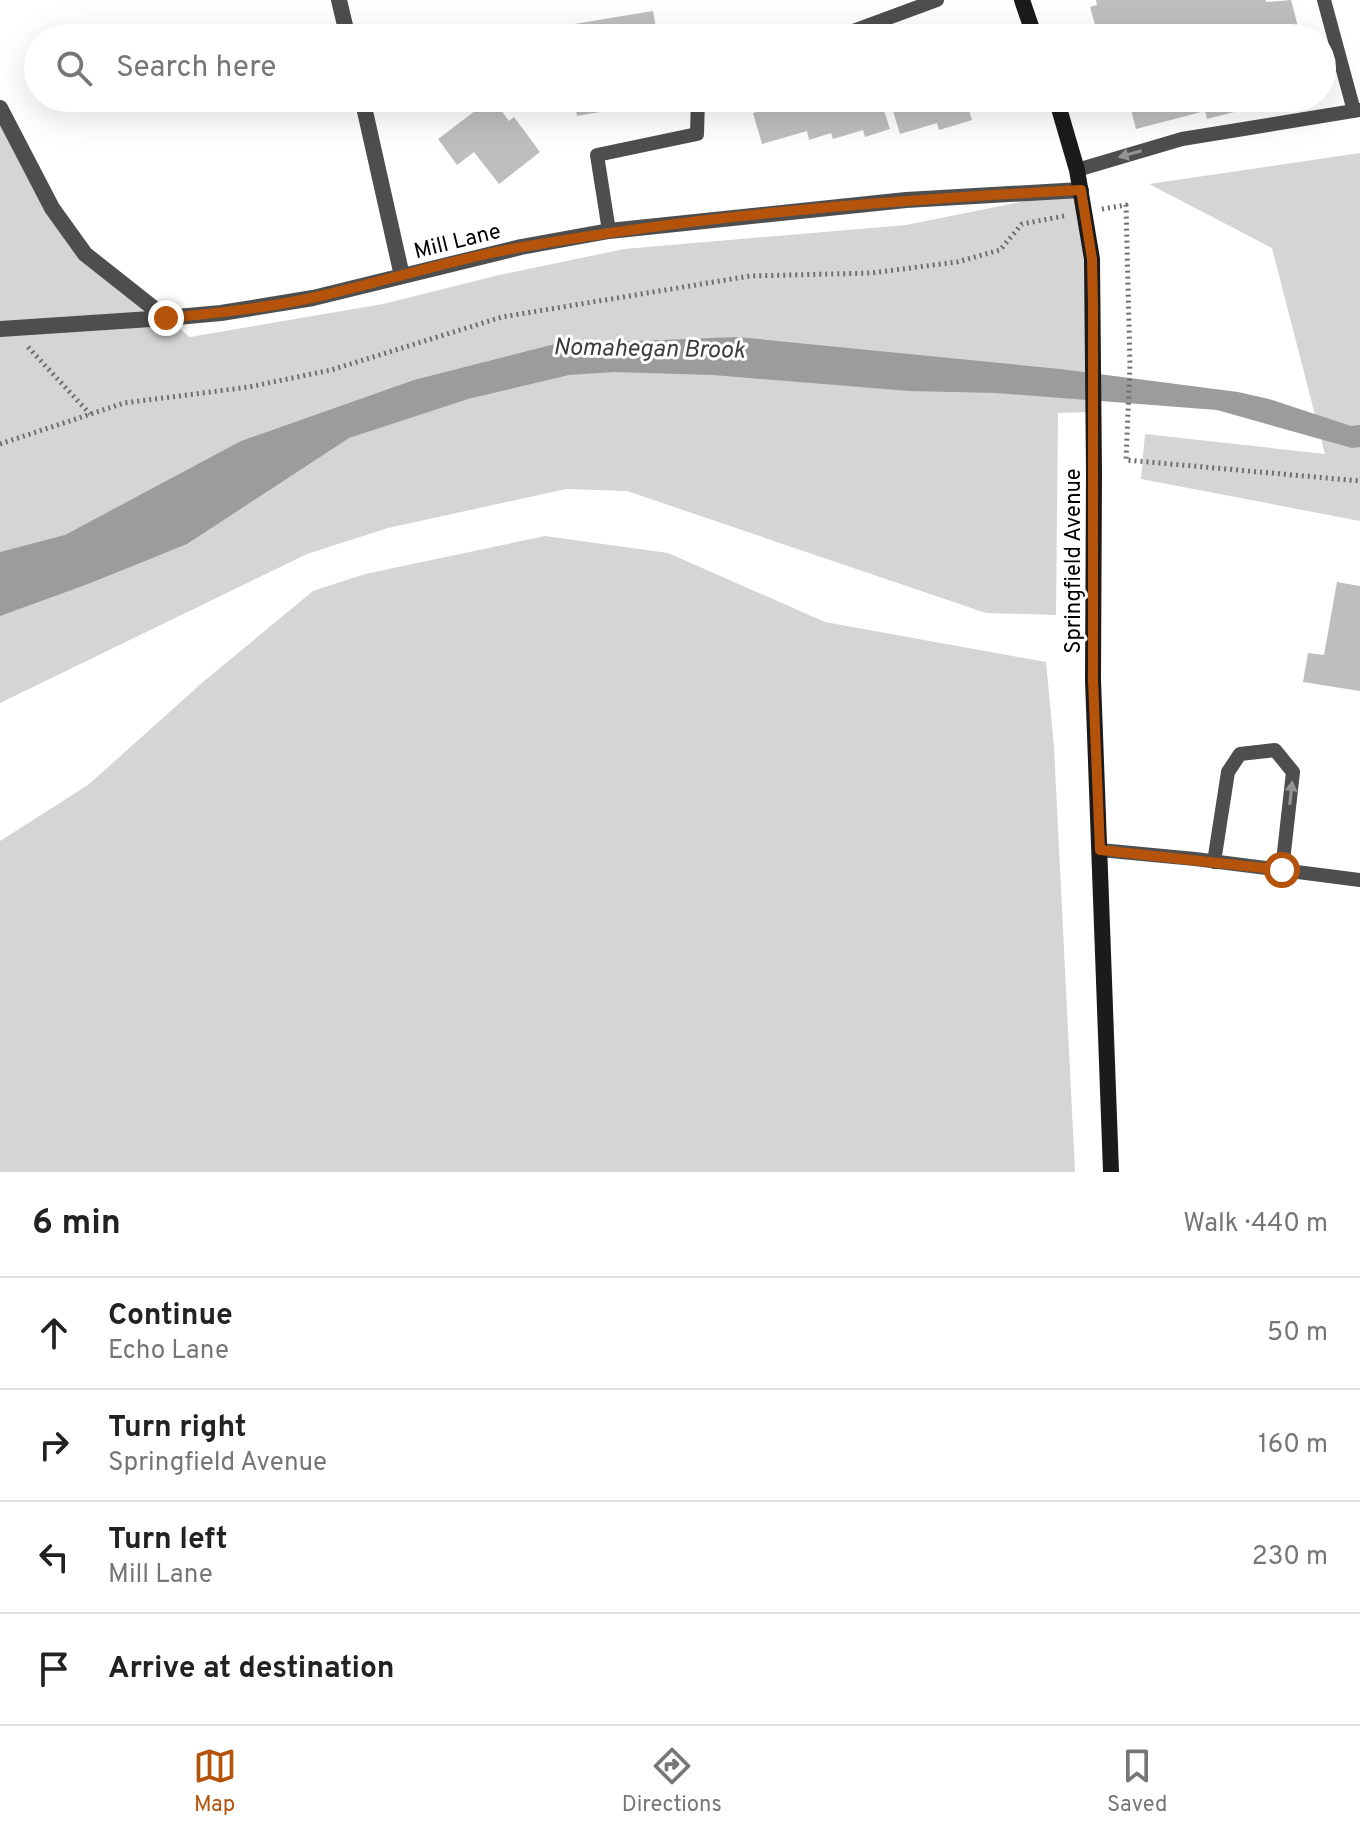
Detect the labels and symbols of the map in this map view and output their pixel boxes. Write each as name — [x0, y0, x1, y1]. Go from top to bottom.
one-way arrow — [1117, 149, 1142, 161]
street label: Mill Lane — [411, 219, 504, 266]
route end — [148, 300, 184, 336]
water label: Nomahegan Brook — [553, 333, 746, 367]
street label: Springfield Avenue — [1061, 468, 1088, 654]
one-way arrow — [1284, 780, 1297, 805]
route start — [1264, 852, 1300, 888]

